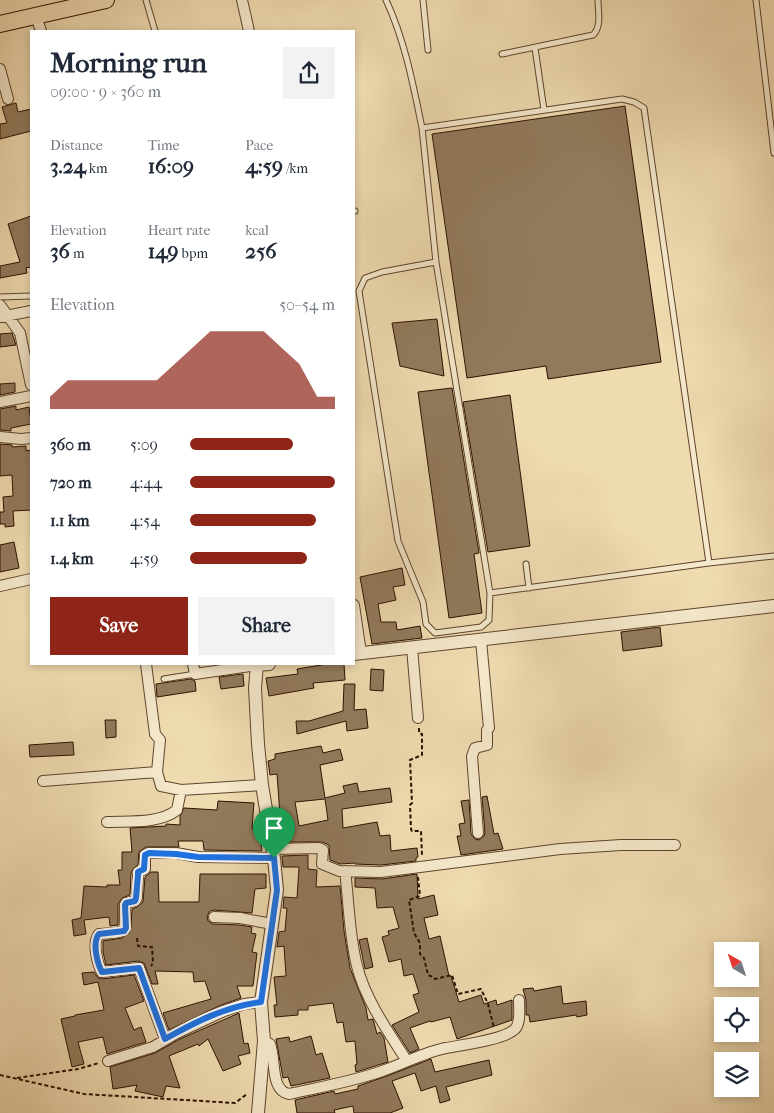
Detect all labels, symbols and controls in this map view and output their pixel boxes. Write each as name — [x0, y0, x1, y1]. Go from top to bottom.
text: Morning run — [50, 46, 207, 79]
button: share — [283, 47, 335, 99]
text: 09:00 · 9 × 360 m — [50, 82, 161, 101]
text: Distance — [50, 137, 103, 154]
text: Time — [148, 137, 179, 154]
text: Pace — [245, 137, 273, 154]
text: 3.24 — [50, 154, 86, 178]
text: 16:09 — [148, 154, 194, 178]
text: 4:59 — [245, 154, 283, 178]
text: km — [86, 160, 108, 177]
text: /km — [283, 160, 308, 177]
text: Elevation — [50, 222, 107, 239]
text: Heart rate — [148, 222, 210, 239]
text: kcal — [245, 222, 269, 239]
text: 36 — [50, 239, 70, 263]
text: 149 — [148, 239, 179, 263]
text: 256 — [245, 239, 277, 263]
text: m — [70, 245, 85, 262]
text: bpm — [179, 245, 208, 262]
text: Elevation — [50, 295, 115, 314]
text: 50–54 m — [279, 295, 335, 314]
text: 360 m — [50, 435, 91, 454]
text: 5:09 — [130, 435, 158, 454]
text: 720 m — [50, 473, 91, 492]
text: 4:44 — [130, 473, 162, 492]
text: 1.1 km — [50, 511, 89, 530]
text: 4:54 — [130, 511, 160, 530]
text: 1.4 km — [50, 549, 94, 568]
text: 4:59 — [130, 549, 159, 568]
button: Save — [50, 597, 188, 655]
button: Share — [198, 597, 335, 655]
pin — [253, 807, 295, 858]
icon: arrive — [260, 814, 288, 842]
north arrow — [714, 942, 759, 988]
map controls — [714, 942, 759, 1097]
button: locate — [714, 997, 759, 1042]
button: layers — [714, 1052, 759, 1097]

